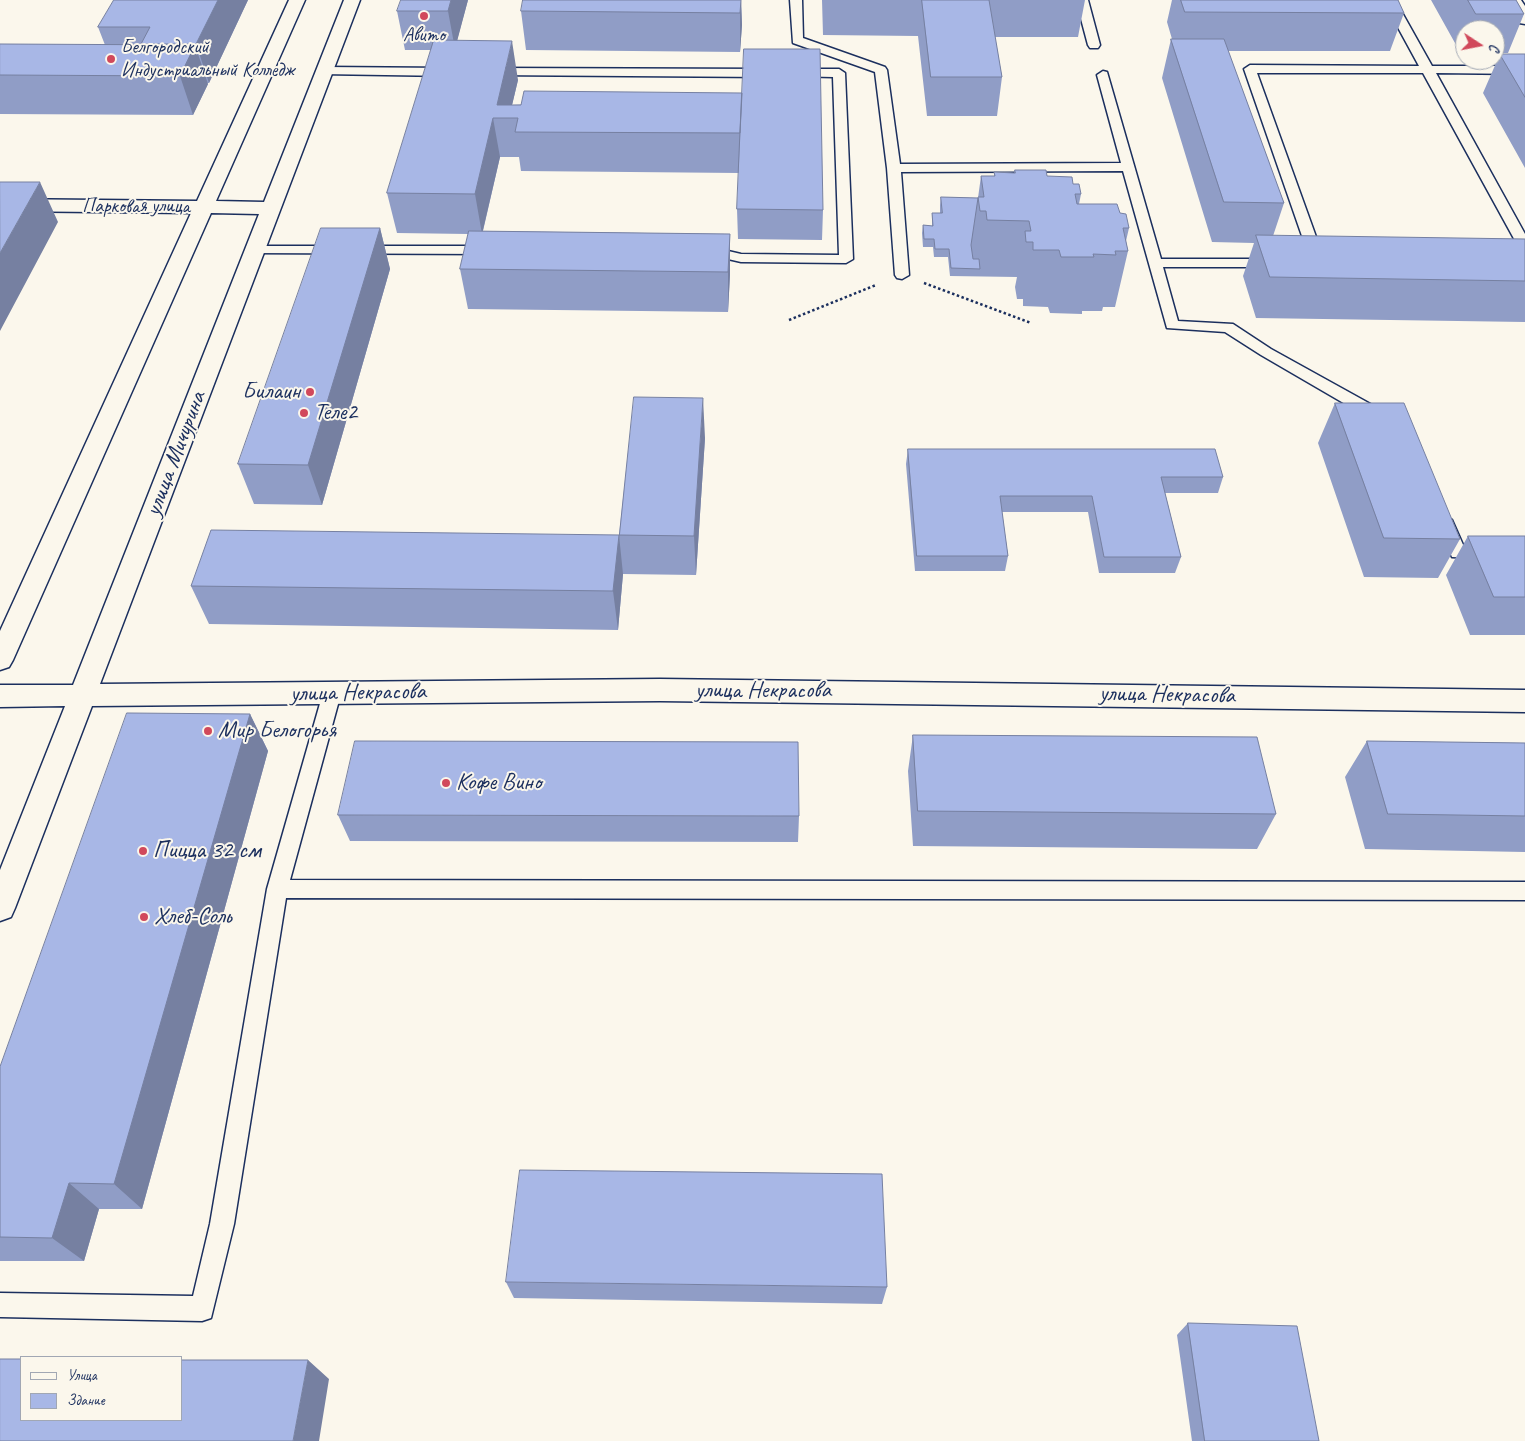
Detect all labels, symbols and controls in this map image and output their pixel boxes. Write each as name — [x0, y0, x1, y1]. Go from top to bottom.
marker: Авито — [418, 10, 430, 22]
north arrow — [1455, 20, 1505, 70]
place label: Авито — [403, 24, 445, 48]
place label: Белгородский Индустриальный Колледж — [121, 36, 294, 83]
text: С — [1485, 43, 1503, 53]
marker: Белгородский Индустриальный Колледж — [105, 53, 117, 65]
street label: Парковая улица — [82, 195, 190, 219]
place label: Билаин — [242, 378, 300, 406]
marker: Билаин — [304, 386, 316, 398]
street label: улица Мичурина — [139, 388, 213, 520]
place label: Теле2 — [314, 399, 357, 427]
marker: Теле2 — [298, 407, 310, 419]
street label: улица Некрасова — [290, 677, 426, 709]
street label: улица Некрасова — [695, 677, 831, 705]
street label: улица Некрасова — [1099, 679, 1235, 711]
place label: Мир Белогорья — [218, 717, 336, 745]
marker: Мир Белогорья — [202, 725, 214, 737]
place label: Кофе Вино — [456, 769, 541, 797]
marker: Кофе Вино — [440, 777, 452, 789]
place label: Пицца 32 см — [153, 837, 261, 865]
marker: Пицца 32 см — [137, 845, 149, 857]
place label: Хлеб-Соль — [154, 903, 231, 931]
marker: Хлеб-Соль — [138, 911, 150, 923]
legend — [20, 1356, 182, 1421]
text: Улица — [67, 1366, 97, 1385]
text: Здание — [67, 1391, 105, 1410]

